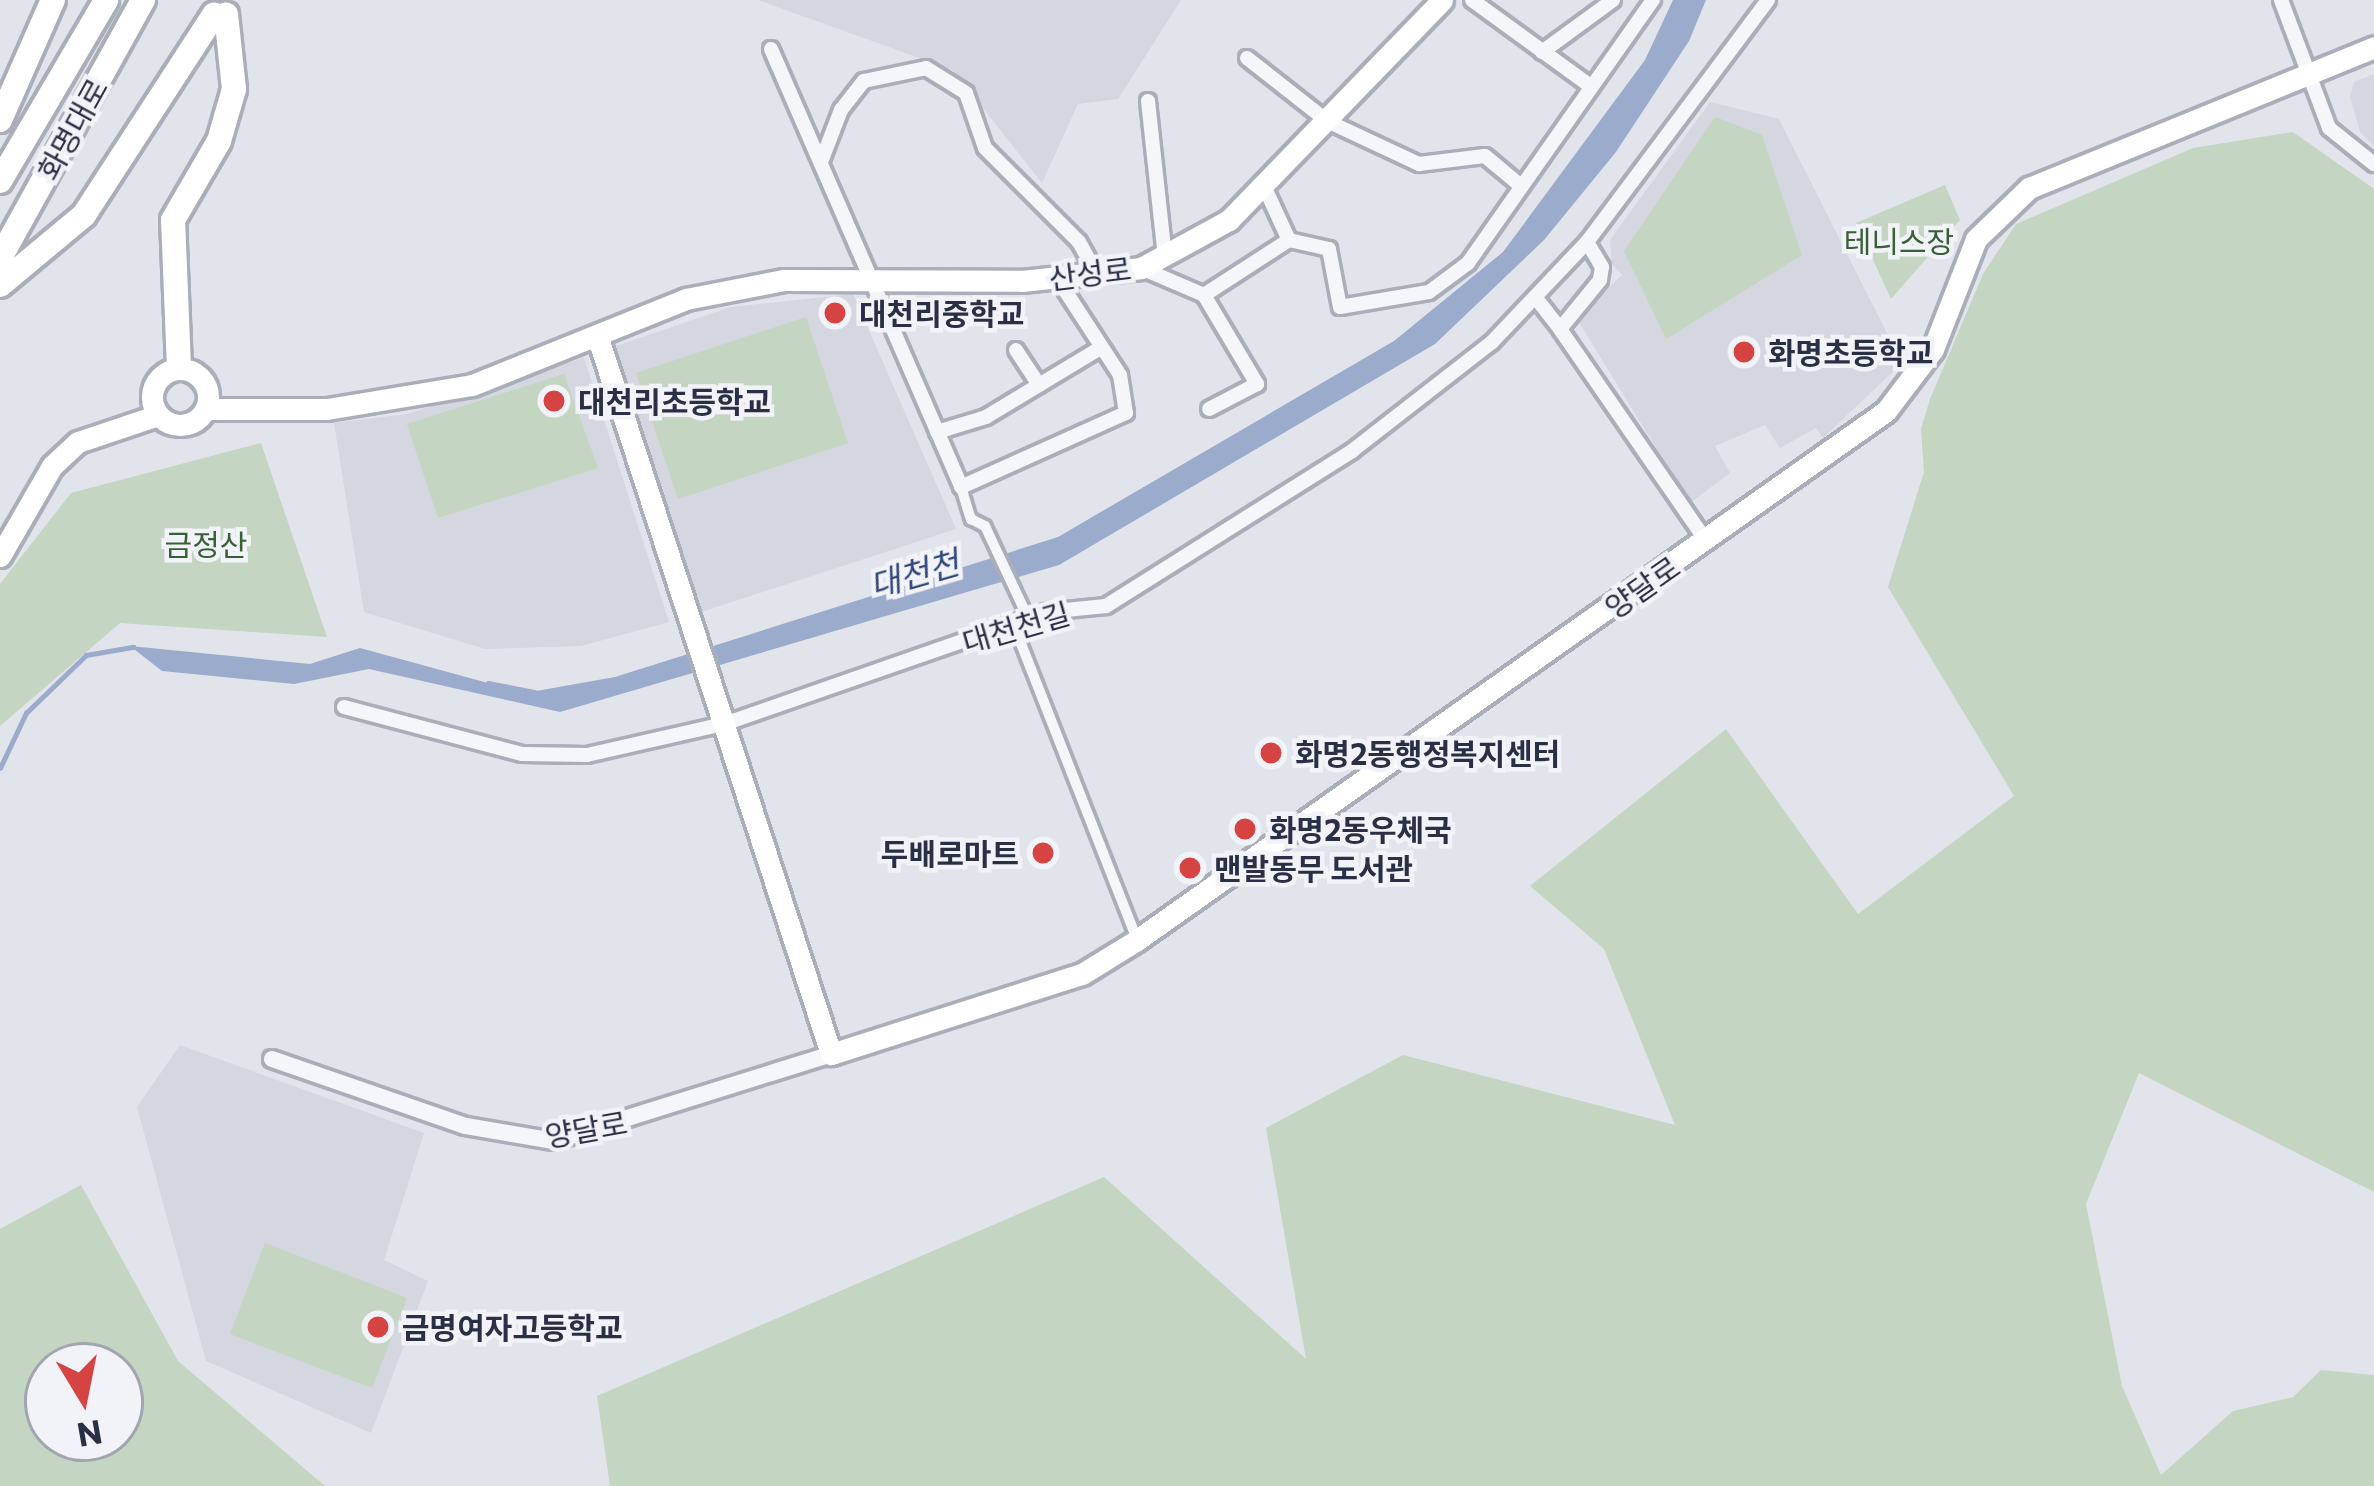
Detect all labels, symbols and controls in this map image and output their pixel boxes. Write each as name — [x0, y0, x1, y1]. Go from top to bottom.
street label: 화명대로 — [29, 72, 115, 186]
park label: 테니스장 — [1844, 223, 1954, 259]
street label: 산성로 — [1047, 250, 1133, 296]
place label: 대천리중학교 — [859, 295, 1025, 331]
marker: 대천리중학교 — [822, 300, 848, 326]
place label: 화명초등학교 — [1768, 334, 1934, 370]
marker: 화명초등학교 — [1731, 339, 1757, 365]
place label: 대천리초등학교 — [578, 383, 771, 419]
marker: 대천리초등학교 — [541, 388, 567, 414]
park label: 금정산 — [165, 526, 247, 562]
water label: 대천천 — [865, 541, 963, 605]
street label: 양달로 — [1598, 549, 1686, 625]
street label: 대천천길 — [958, 594, 1074, 660]
place label: 화명2동행정복지센터 — [1295, 735, 1560, 771]
marker: 화명2동행정복지센터 — [1258, 740, 1284, 766]
place label: 화명2동우체국 — [1269, 811, 1452, 847]
marker: 화명2동우체국 — [1232, 816, 1258, 842]
place label: 두배로마트 — [881, 835, 1019, 871]
marker: 두배로마트 — [1030, 840, 1056, 866]
place label: 맨발동무 도서관 — [1214, 850, 1413, 886]
marker: 맨발동무 도서관 — [1177, 855, 1203, 881]
street label: 양달로 — [542, 1104, 630, 1154]
place label: 금명여자고등학교 — [402, 1309, 623, 1345]
marker: 금명여자고등학교 — [365, 1314, 391, 1340]
north arrow — [24, 1342, 144, 1462]
text: N — [74, 1413, 106, 1457]

